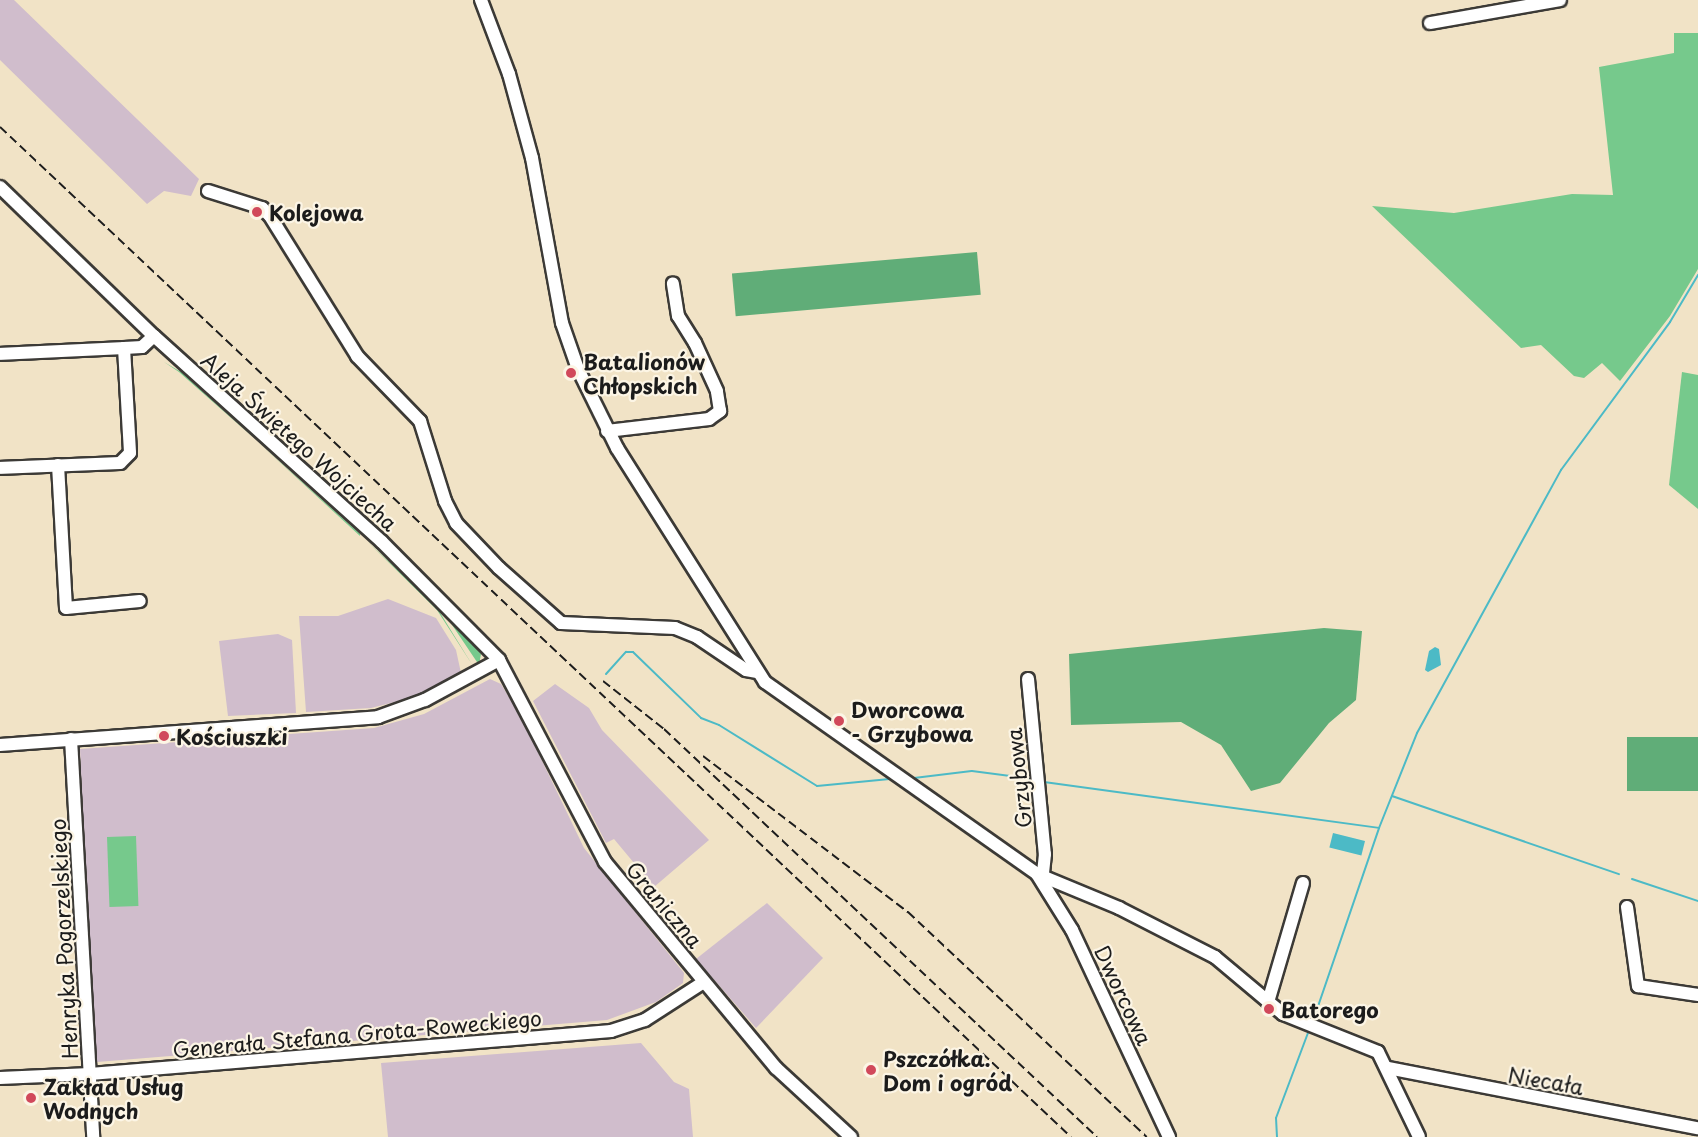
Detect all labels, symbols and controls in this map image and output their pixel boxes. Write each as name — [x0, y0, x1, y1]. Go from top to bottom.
place label: Kolejowa — [269, 199, 364, 225]
marker: Kolejowa — [250, 205, 264, 219]
street label: Aleja Świętego Wojciecha — [196, 346, 404, 536]
place label: Batalionów Chłopskich — [583, 348, 705, 398]
marker: Batalionów Chłopskich — [564, 366, 578, 380]
place label: Dworcowa - Grzybowa — [851, 696, 973, 746]
marker: Dworcowa - Grzybowa — [832, 714, 846, 728]
place label: Kościuszki — [176, 723, 288, 749]
street label: Grzybowa — [1000, 727, 1036, 829]
marker: Kościuszki — [157, 729, 171, 743]
street label: Henryka Pogorzelskiego — [44, 818, 82, 1060]
street label: Graniczna — [622, 856, 708, 952]
street label: Dworcowa — [1090, 941, 1158, 1049]
place label: Batorego — [1281, 996, 1379, 1022]
marker: Batorego — [1262, 1002, 1276, 1016]
street label: Generała Stefana Grota-Roweckiego — [171, 1004, 543, 1062]
place label: Pszczółka. Dom i ogród — [883, 1045, 1014, 1095]
street label: Niecała — [1506, 1061, 1586, 1099]
marker: Pszczółka. Dom i ogród — [864, 1063, 878, 1077]
place label: Zakład Usług Wodnych — [43, 1073, 183, 1123]
marker: Zakład Usług Wodnych — [24, 1091, 38, 1105]

